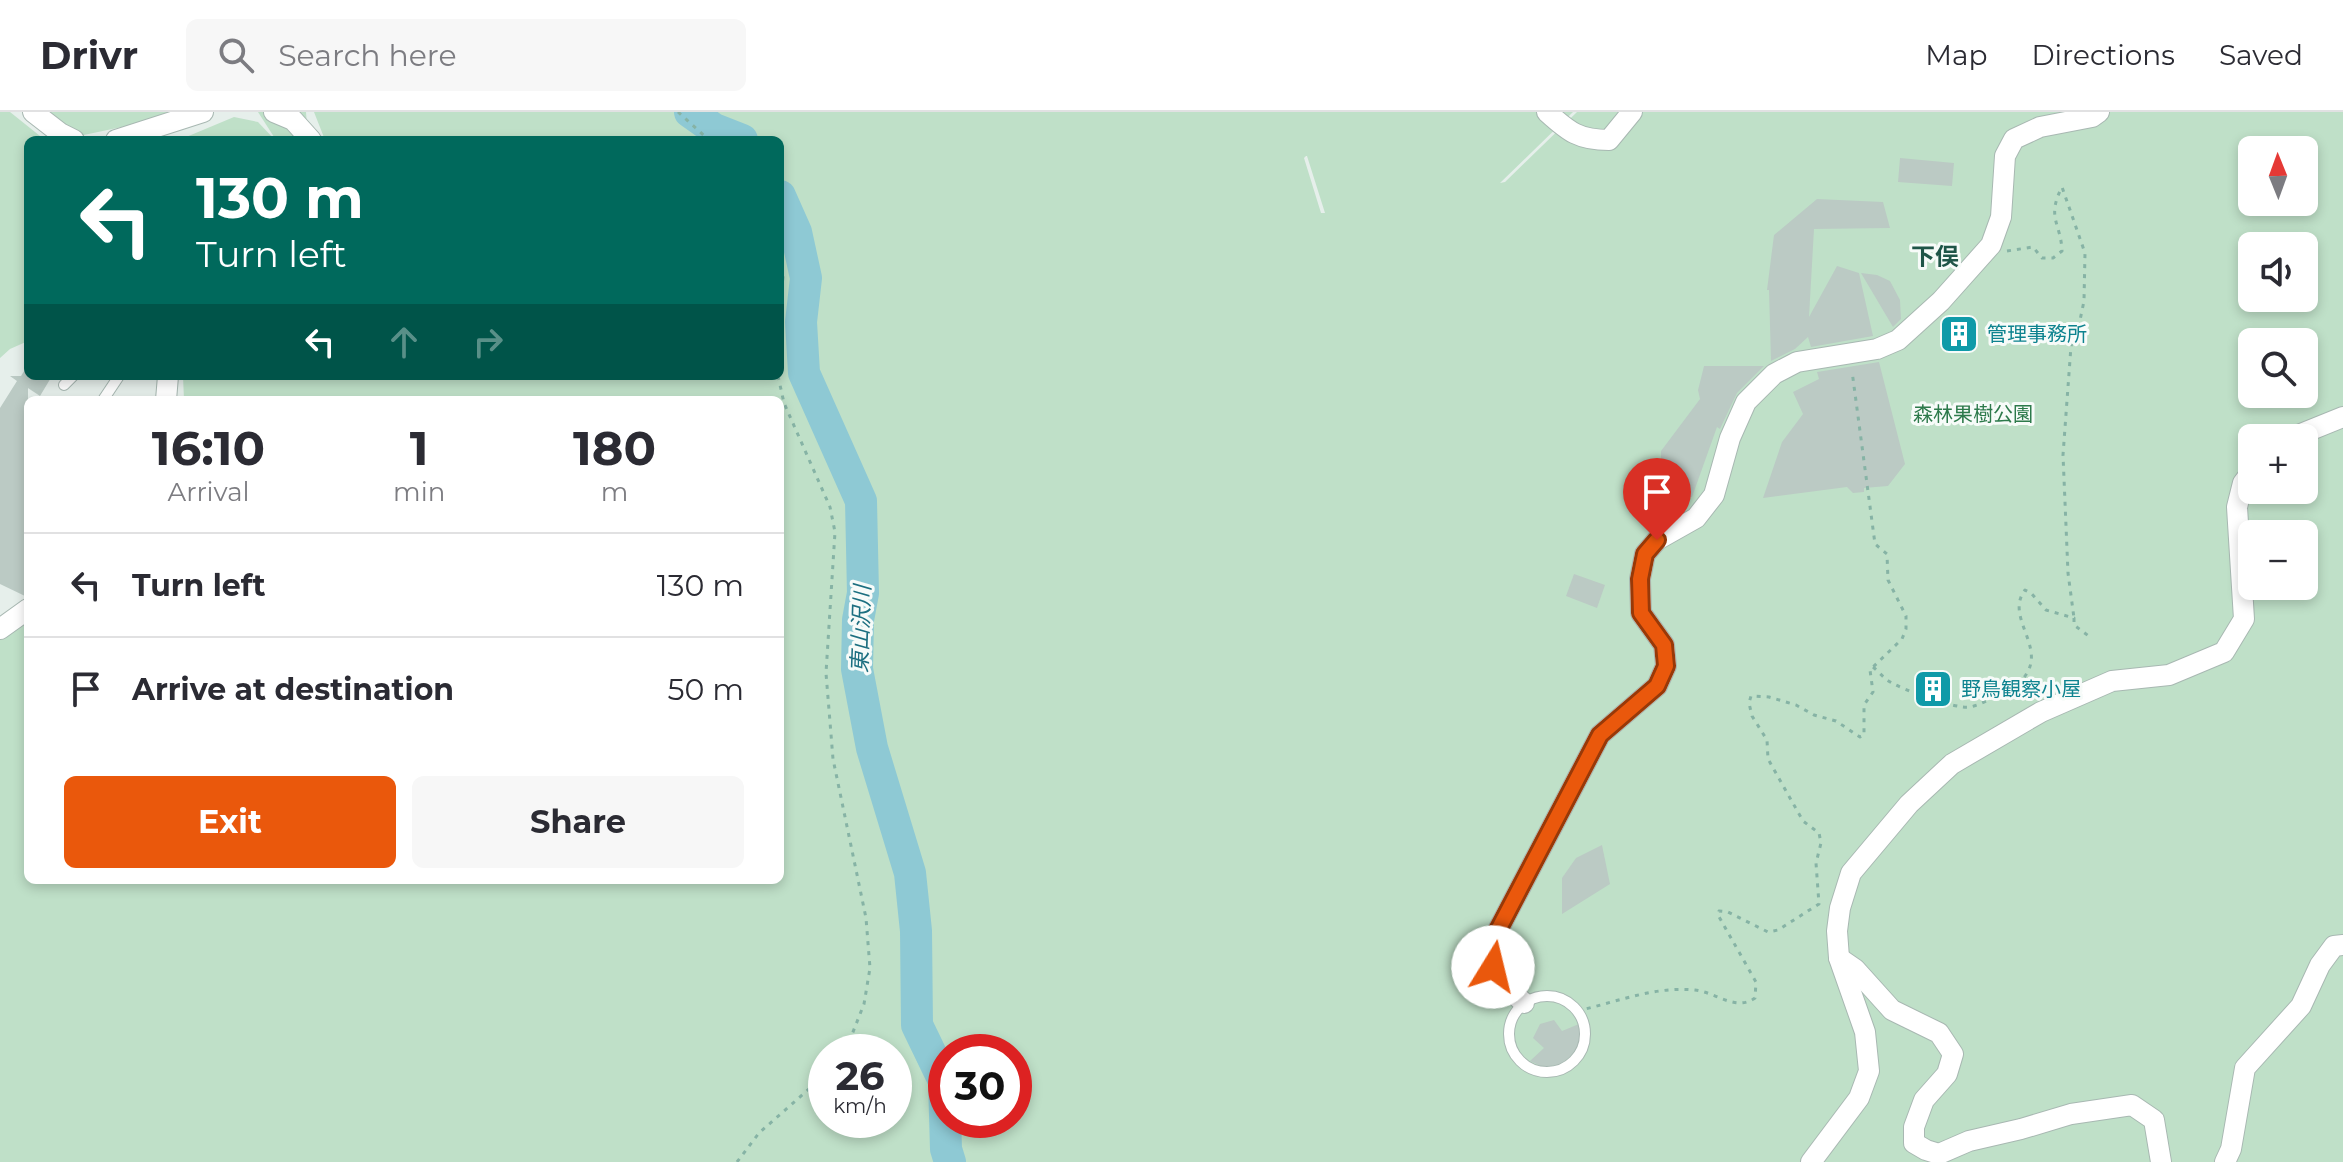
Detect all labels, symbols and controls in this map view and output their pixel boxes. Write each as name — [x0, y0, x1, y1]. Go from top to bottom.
search box — [186, 19, 746, 91]
text: Drivr — [40, 32, 138, 79]
icon: search — [214, 33, 258, 77]
text: Search here — [278, 37, 457, 74]
text: Map — [1925, 38, 1987, 72]
text: Directions — [2031, 38, 2175, 72]
text: Saved — [2219, 38, 2303, 72]
north arrow — [2238, 136, 2318, 216]
map controls — [2238, 136, 2318, 600]
text: 130 m — [196, 164, 364, 232]
icon: left — [64, 168, 168, 272]
text: Turn left — [196, 232, 347, 276]
button: sound — [2238, 232, 2318, 312]
district label: 下俣 — [1911, 242, 1959, 271]
building icon: 管理事務所 — [1938, 313, 1980, 355]
icon: left — [298, 320, 342, 364]
icon: ahead — [382, 320, 426, 364]
icon: right — [466, 320, 510, 364]
place label: 管理事務所 — [1987, 322, 2087, 346]
button: search — [2238, 328, 2318, 408]
park label: 森林果樹公園 — [1913, 402, 2033, 426]
text: 16:10 — [152, 419, 265, 477]
text: 1 — [410, 419, 429, 477]
text: 180 — [573, 419, 656, 477]
button: + — [2238, 424, 2318, 504]
pin — [1623, 458, 1691, 540]
icon: arrive — [1635, 470, 1679, 514]
text: Arrival — [168, 476, 250, 508]
text: min — [393, 476, 445, 508]
text: m — [601, 476, 628, 508]
button: − — [2238, 520, 2318, 600]
icon: left — [64, 563, 108, 607]
text: Turn left — [132, 567, 265, 604]
text: 130 m — [657, 567, 744, 604]
water label: 東山沢川 — [846, 583, 876, 673]
icon: arrive — [64, 667, 108, 711]
building icon: 野鳥観察小屋 — [1912, 668, 1954, 710]
text: Arrive at destination — [132, 671, 454, 708]
text: 50 m — [667, 671, 744, 708]
place label: 野鳥観察小屋 — [1961, 677, 2081, 701]
button: Exit — [64, 776, 396, 868]
button: Share — [412, 776, 744, 868]
position arrow — [1451, 925, 1535, 1009]
speed limit sign: 30 — [928, 1034, 1032, 1138]
text: 26 — [835, 1051, 885, 1100]
text: km/h — [833, 1094, 887, 1118]

